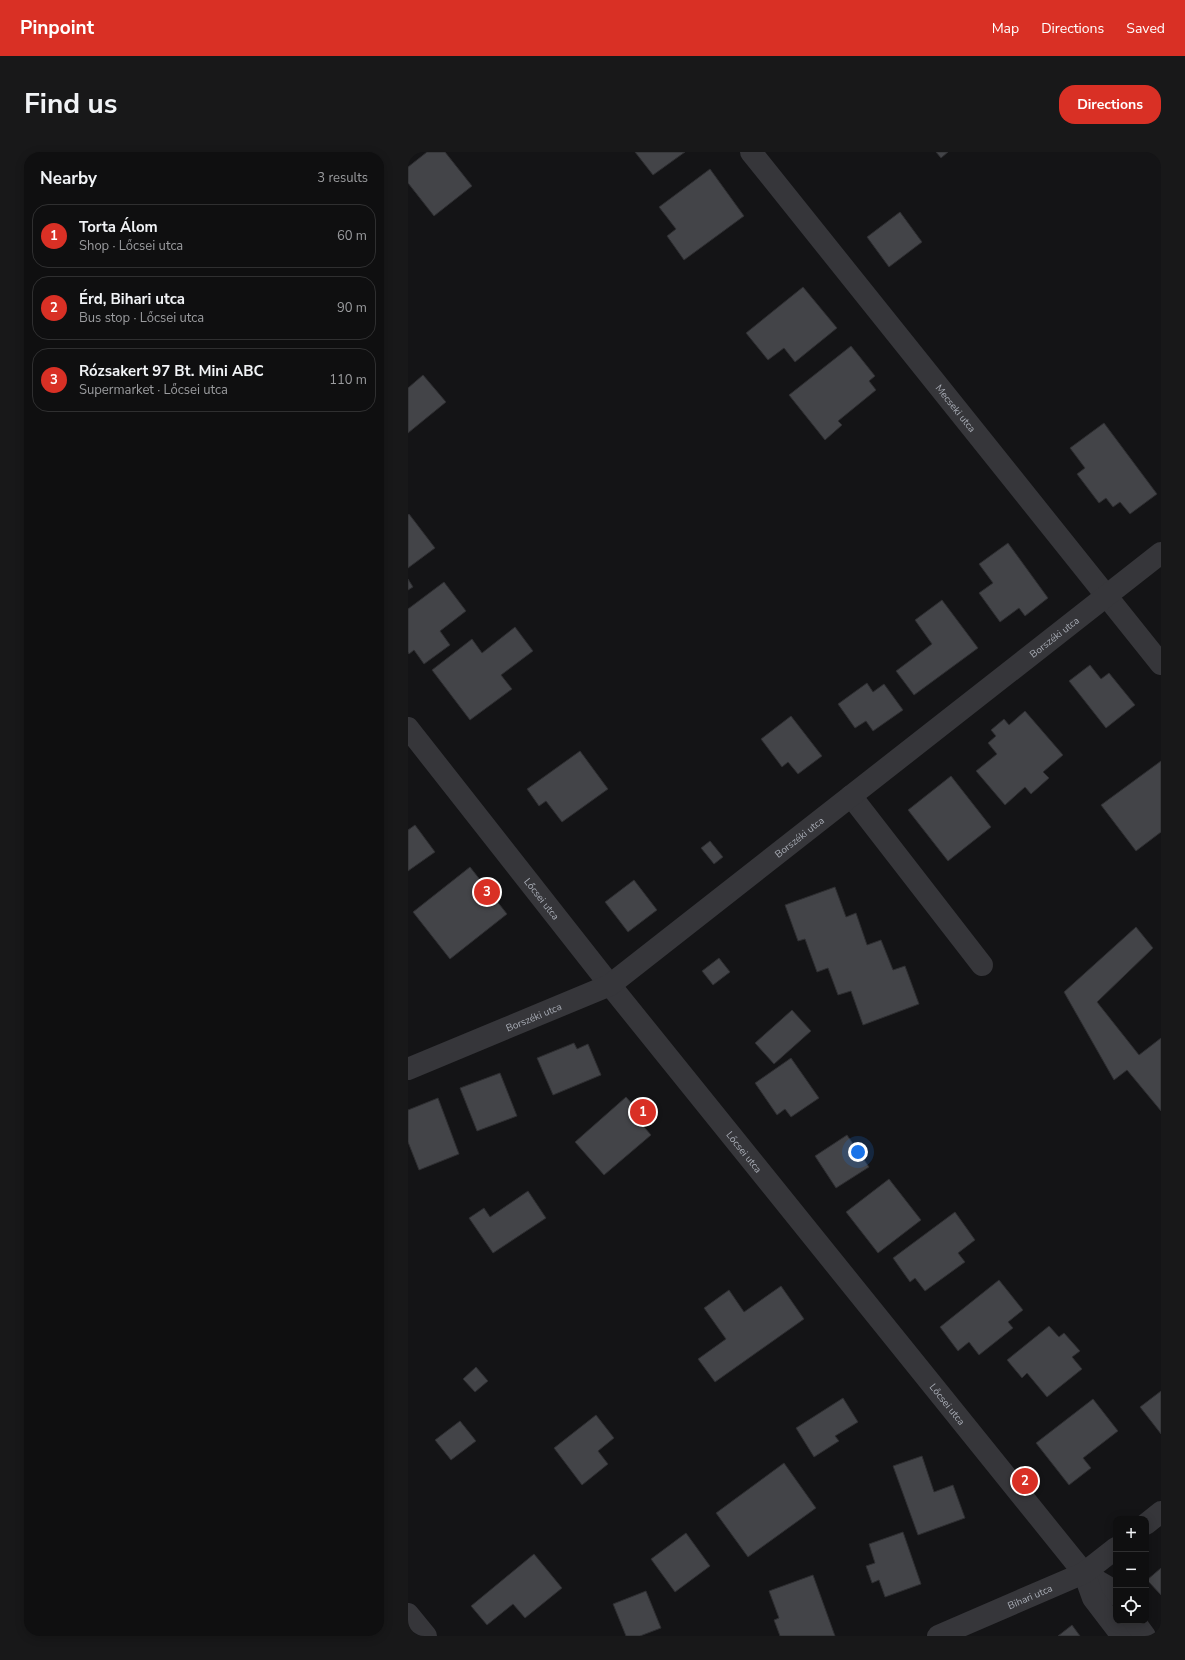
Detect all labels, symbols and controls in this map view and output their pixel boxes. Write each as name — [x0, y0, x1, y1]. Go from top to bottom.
text: Pinpoint — [20, 15, 94, 41]
text: Map — [992, 19, 1019, 38]
text: Directions — [1041, 19, 1104, 38]
text: Saved — [1126, 19, 1165, 38]
text: Find us — [24, 85, 118, 123]
button: Directions — [1059, 85, 1161, 124]
text: Nearby — [40, 167, 97, 190]
text: 3 results — [317, 169, 368, 187]
text: Torta Álom — [79, 217, 158, 237]
text: 1 — [50, 227, 58, 245]
text: 60 m — [337, 227, 367, 245]
text: Shop · Lőcsei utca — [79, 237, 183, 255]
text: Érd, Bihari utca — [79, 289, 185, 309]
text: 2 — [50, 299, 58, 317]
text: 90 m — [337, 299, 367, 317]
text: Bus stop · Lőcsei utca — [79, 309, 204, 327]
text: Rózsakert 97 Bt. Mini ABC — [79, 361, 264, 381]
text: 3 — [50, 371, 58, 389]
text: 110 m — [329, 371, 367, 389]
text: Supermarket · Lőcsei utca — [79, 381, 228, 399]
street label: Mecseki utca — [932, 382, 979, 435]
street label: Borszéki utca — [1027, 614, 1082, 661]
street label: Borszéki utca — [772, 814, 827, 861]
street label: Lőcsei utca — [520, 875, 562, 923]
pin: 3 — [474, 877, 500, 907]
street label: Borszéki utca — [504, 1000, 564, 1036]
pin: 1 — [630, 1097, 656, 1127]
street label: Lőcsei utca — [723, 1129, 765, 1176]
your location — [848, 1142, 868, 1162]
street label: Lőcsei utca — [926, 1381, 968, 1428]
pin: 2 — [1012, 1466, 1038, 1496]
map controls — [1113, 1516, 1149, 1624]
button: + — [1113, 1516, 1149, 1552]
button: − — [1113, 1552, 1149, 1588]
street label: Bihari utca — [1006, 1581, 1055, 1613]
button: locate — [1113, 1588, 1149, 1624]

